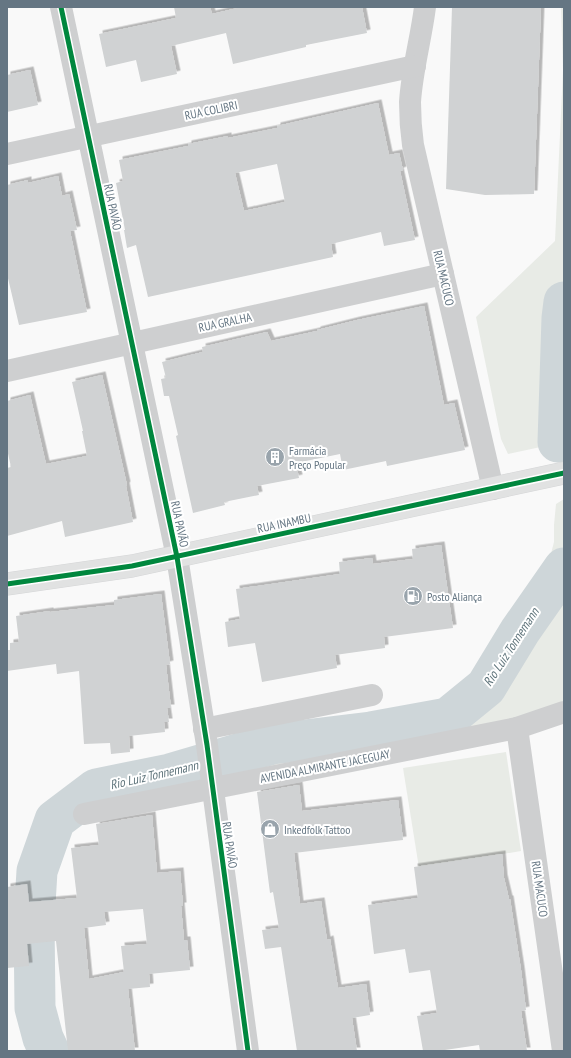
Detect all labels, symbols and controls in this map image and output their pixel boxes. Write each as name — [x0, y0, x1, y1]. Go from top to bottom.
street label: RUA COLIBRI — [183, 97, 239, 123]
street label: RUA PAVÃO — [101, 182, 125, 232]
street label: RUA MACUCO — [430, 249, 458, 308]
street label: RUA GRALHA — [197, 309, 253, 335]
place label: Farmácia Preço Popular — [289, 443, 346, 472]
building icon: Farmácia Preço Popular — [264, 446, 286, 468]
street label: RUA PAVÃO — [168, 499, 192, 549]
street label: RUA INAMBU — [256, 510, 312, 536]
fuel station icon: Posto Aliança — [402, 585, 424, 607]
place label: Posto Aliança — [427, 589, 482, 604]
water label: Rio Luiz Tonnemann — [479, 604, 543, 689]
street label: AVENIDA ALMIRANTE JACEGUAY — [259, 746, 392, 786]
water label: Rio Luiz Tonnemann — [108, 756, 201, 793]
shop icon: Inkedfolk Tattoo — [259, 818, 281, 840]
street label: RUA PAVÃO — [219, 821, 241, 870]
place label: Inkedfolk Tattoo — [284, 822, 350, 837]
street label: RUA MACUCO — [529, 860, 551, 918]

